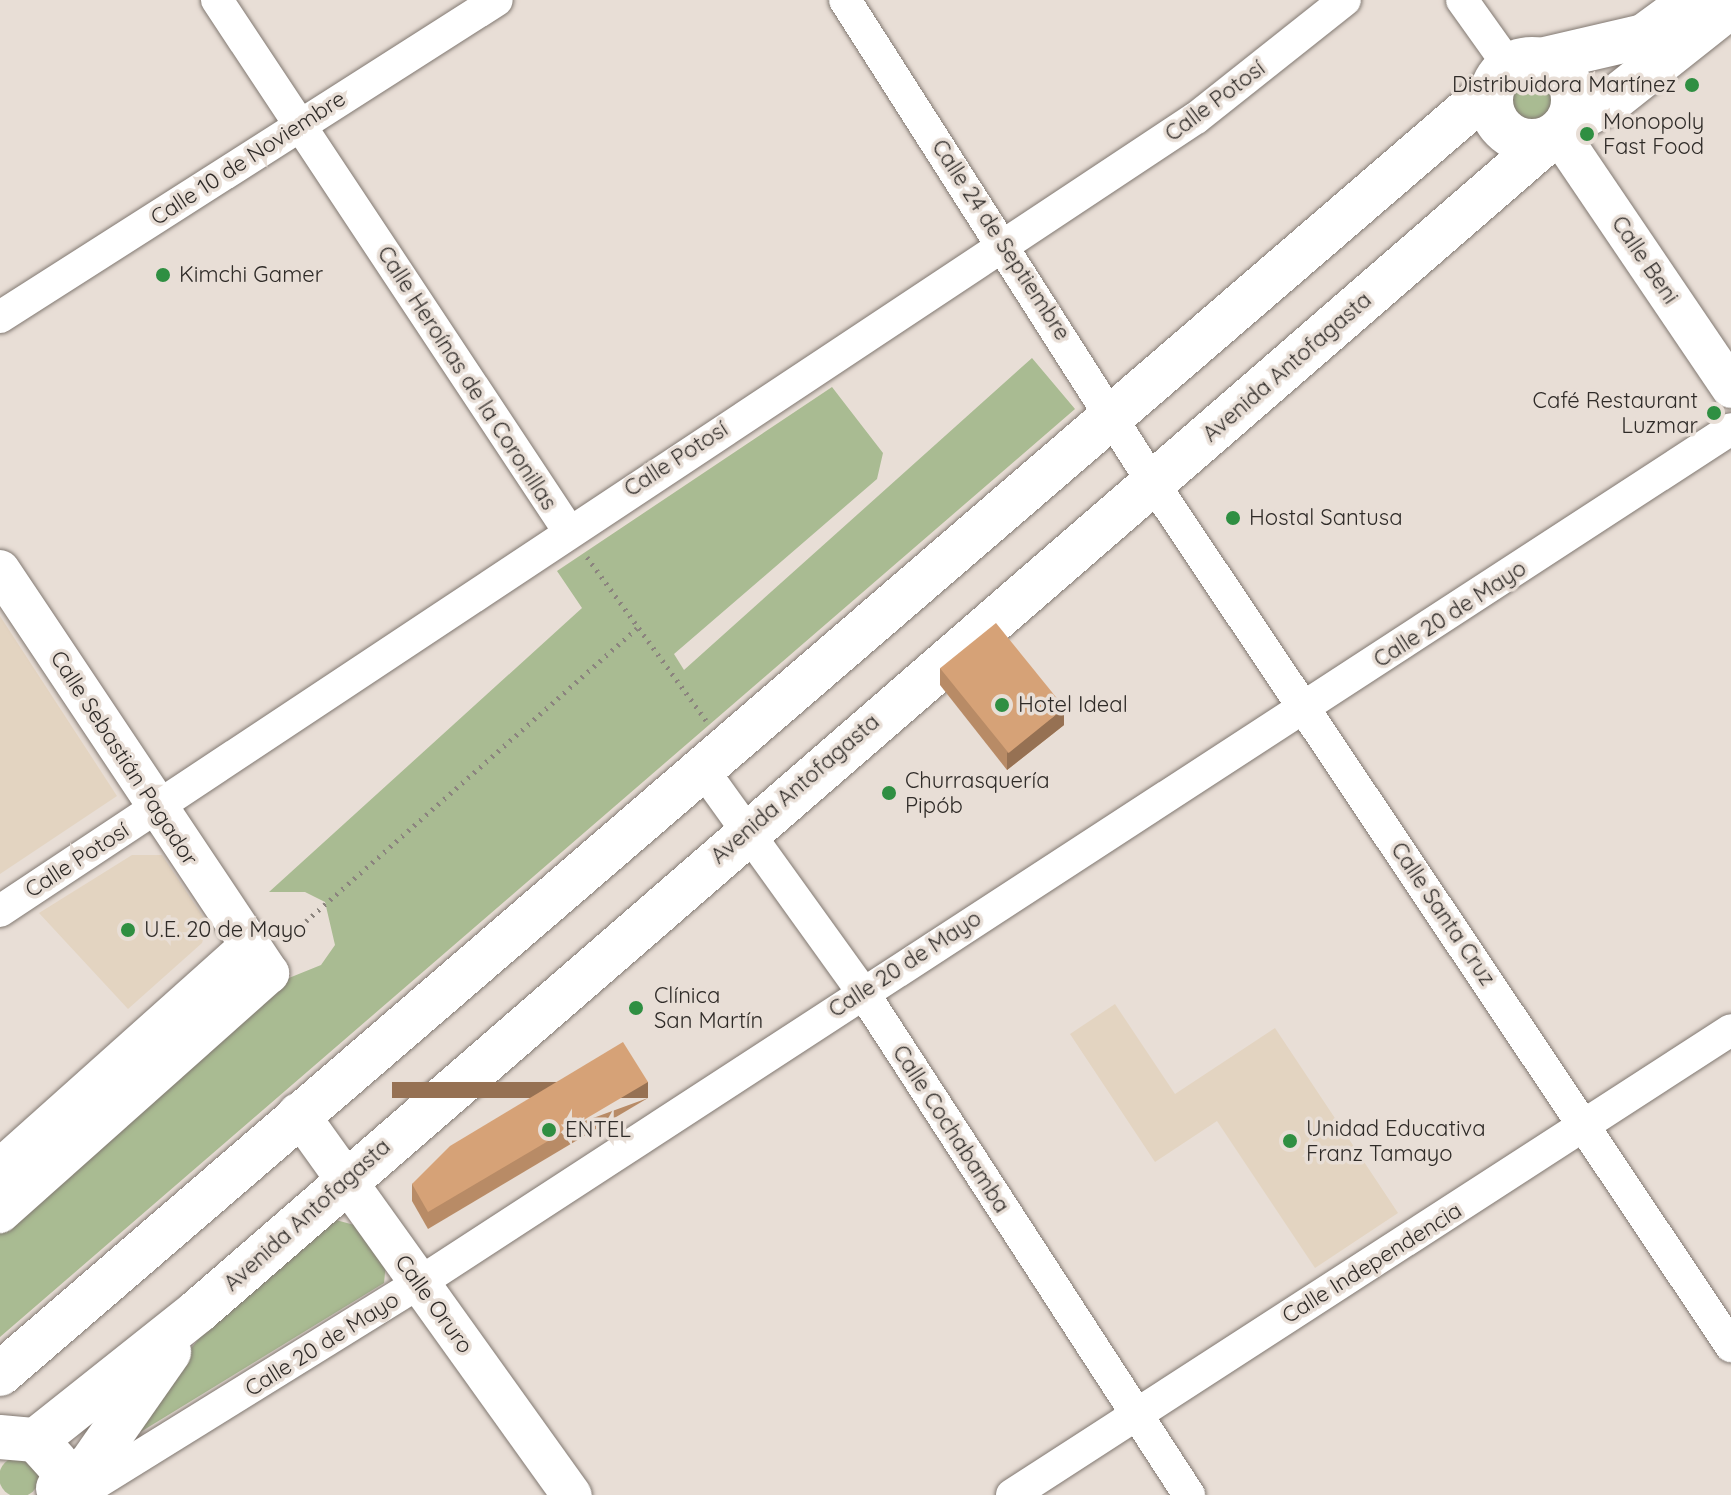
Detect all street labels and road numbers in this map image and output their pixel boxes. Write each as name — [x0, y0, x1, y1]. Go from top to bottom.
street label: Calle Potosí — [1160, 55, 1270, 147]
street label: Calle 10 de Noviembre — [146, 85, 350, 231]
street label: Calle 24 de Septiembre — [926, 135, 1076, 345]
street label: Calle Beni — [1606, 211, 1684, 309]
street label: Calle Heroínas de la Coronillas — [372, 241, 562, 515]
street label: Avenida Antofagasta — [1197, 287, 1377, 447]
street label: Calle Potosí — [619, 416, 733, 502]
street label: Calle 20 de Mayo — [1369, 555, 1531, 673]
street label: Calle Sebastián Pagador — [45, 646, 203, 870]
street label: Avenida Antofagasta — [705, 709, 885, 869]
street label: Calle Potosí — [20, 817, 134, 903]
street label: Calle Santa Cruz — [1385, 837, 1501, 991]
street label: Calle 20 de Mayo — [824, 905, 986, 1023]
street label: Calle Cochabamba — [887, 1040, 1015, 1218]
street label: Avenida Antofagasta — [218, 1133, 396, 1297]
street label: Calle Independencia — [1277, 1197, 1467, 1329]
street label: Calle Oruro — [389, 1250, 479, 1358]
street label: Calle 20 de Mayo — [240, 1286, 404, 1402]

